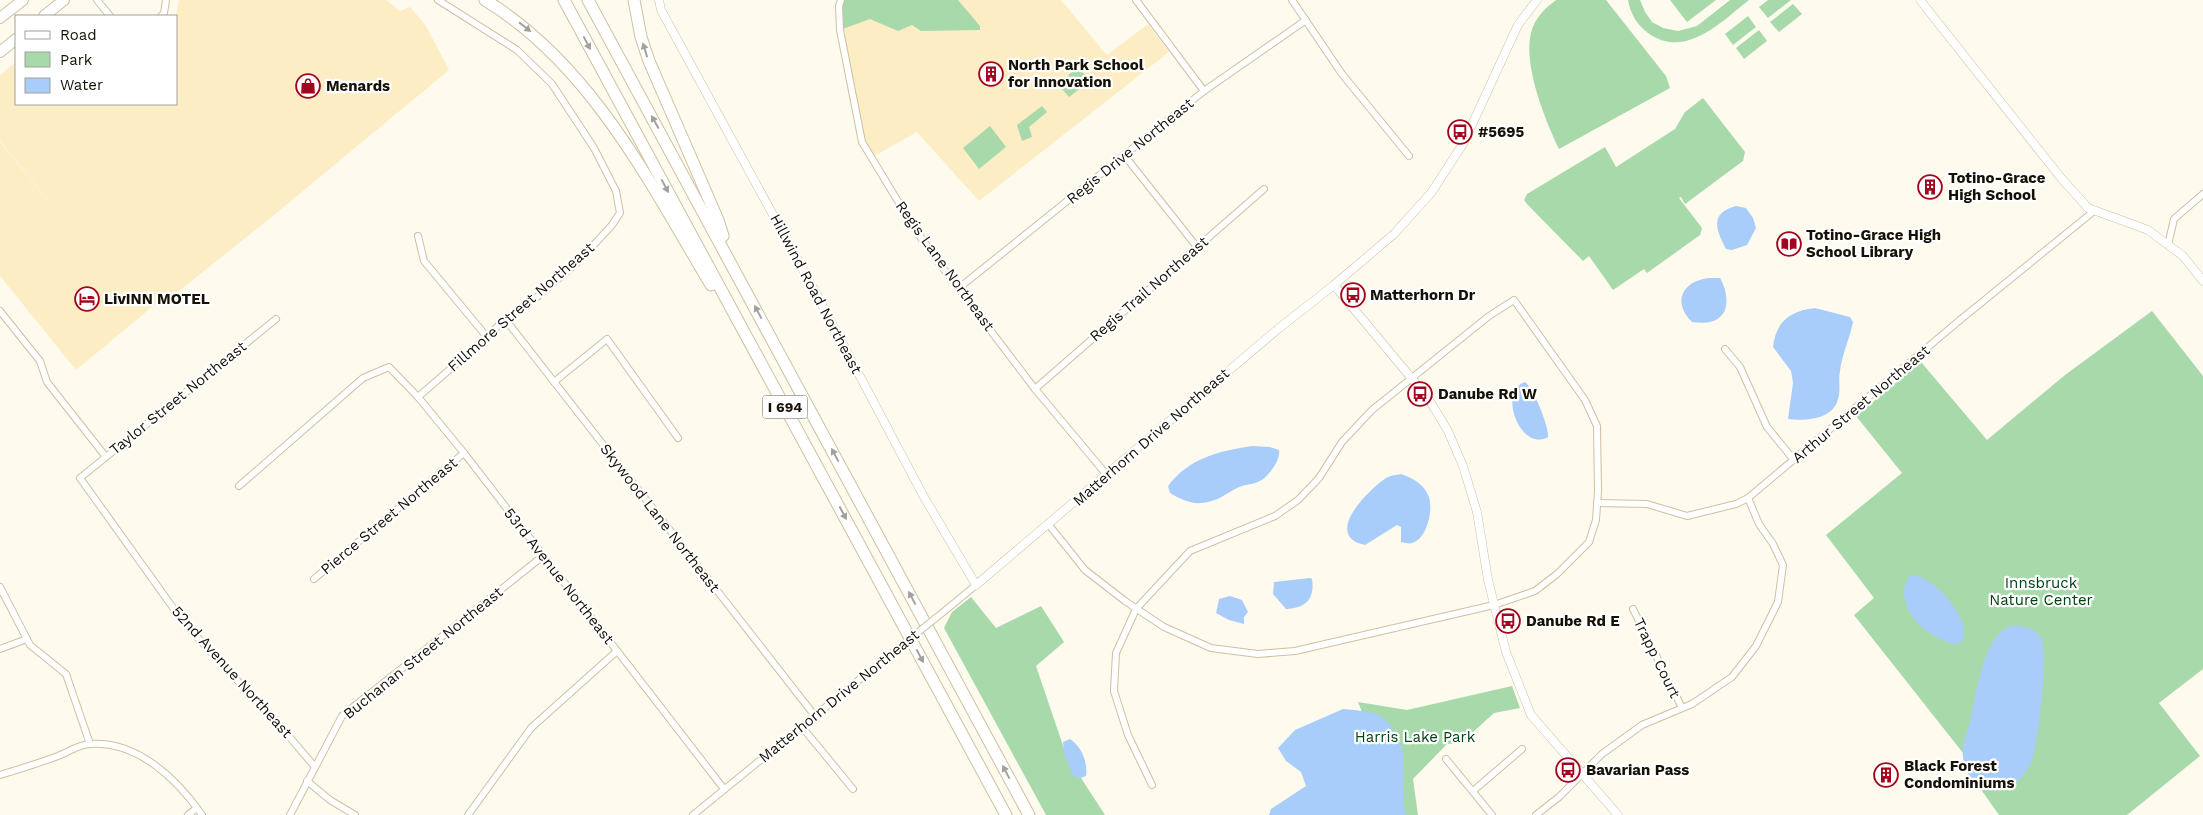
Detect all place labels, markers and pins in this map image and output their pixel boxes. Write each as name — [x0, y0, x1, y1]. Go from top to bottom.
place label: North Park School for Innovation — [1008, 56, 1144, 91]
building icon: North Park School for Innovation — [978, 61, 1004, 87]
shop icon: Menards — [295, 73, 321, 99]
place label: Menards — [326, 77, 390, 95]
bus stop icon: #5695 — [1447, 119, 1473, 145]
place label: #5695 — [1478, 123, 1524, 141]
place label: Totino-Grace High School — [1948, 169, 2046, 204]
building icon: Totino-Grace High School — [1917, 174, 1943, 200]
place label: Totino-Grace High School Library — [1806, 226, 1941, 261]
library icon: Totino-Grace High School Library — [1776, 231, 1802, 257]
bus stop icon: Matterhorn Dr — [1340, 282, 1366, 308]
hotel icon: LivINN MOTEL — [74, 286, 100, 312]
place label: Matterhorn Dr — [1370, 286, 1476, 304]
place label: LivINN MOTEL — [104, 290, 210, 308]
bus stop icon: Danube Rd W — [1407, 381, 1433, 407]
place label: Danube Rd W — [1438, 385, 1537, 403]
bus stop icon: Danube Rd E — [1495, 608, 1521, 634]
place label: Danube Rd E — [1526, 612, 1620, 630]
bus stop icon: Bavarian Pass — [1555, 757, 1581, 783]
place label: Black Forest Condominiums — [1904, 757, 2014, 792]
place label: Bavarian Pass — [1586, 761, 1689, 779]
building icon: Black Forest Condominiums — [1873, 762, 1899, 788]

